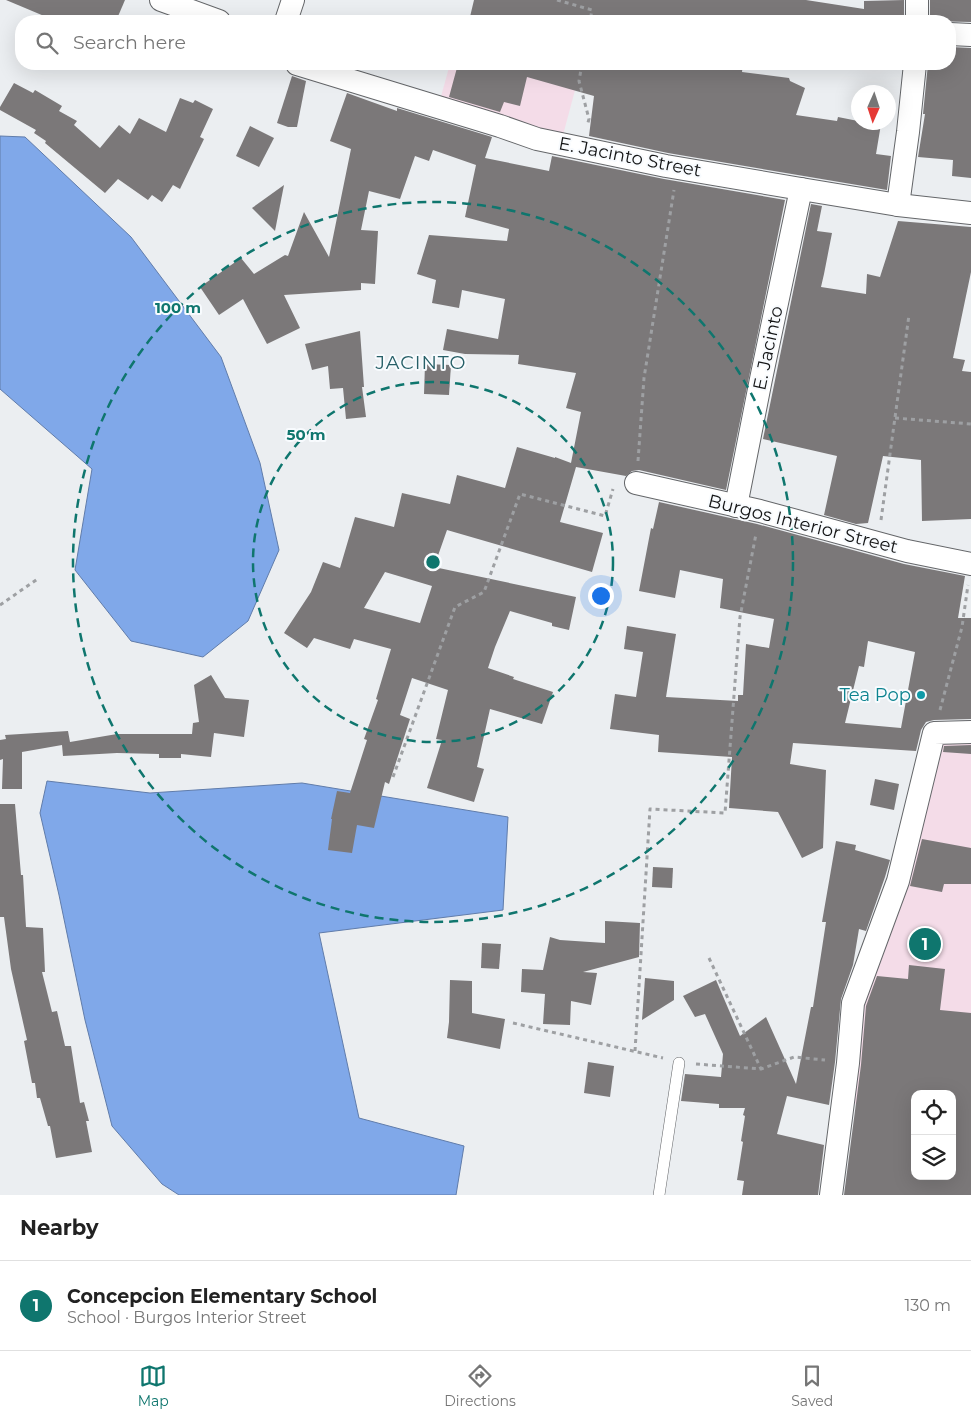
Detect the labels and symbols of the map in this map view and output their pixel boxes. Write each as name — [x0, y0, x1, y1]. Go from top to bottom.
north arrow — [851, 85, 896, 130]
street label: E. Jacinto Street — [557, 132, 703, 182]
text: 100 m — [155, 298, 201, 317]
street label: E. Jacinto — [748, 304, 788, 392]
district label: JACINTO — [375, 351, 466, 374]
text: 50 m — [286, 425, 326, 444]
street label: Burgos Interior Street — [706, 490, 900, 558]
centre of rings — [424, 553, 442, 571]
your location — [588, 583, 614, 609]
place label: Tea Pop — [840, 684, 911, 706]
marker: Tea Pop — [915, 689, 927, 701]
pin: 1 — [909, 925, 941, 963]

